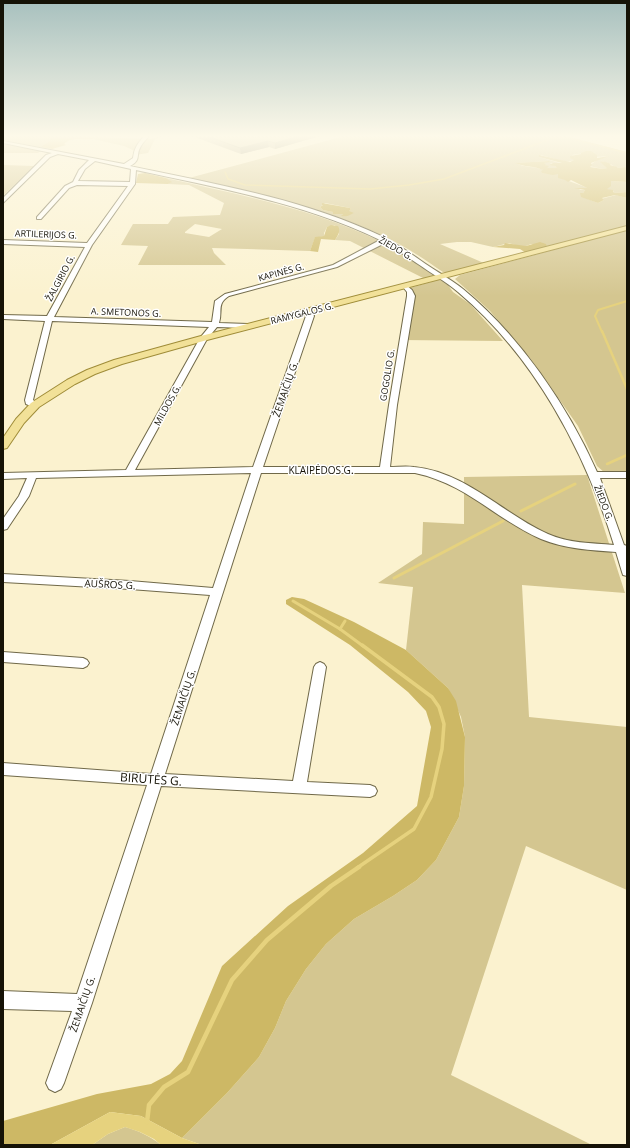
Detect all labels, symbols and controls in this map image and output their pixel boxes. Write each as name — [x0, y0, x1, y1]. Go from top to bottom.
street label: ARTILERIJOS G. — [15, 226, 77, 242]
street label: ŽIEDO G. — [377, 233, 415, 263]
street label: ŽALGIRIO G. — [42, 252, 78, 304]
street label: KAPINĖS G. — [257, 260, 305, 284]
street label: RAMYGALOS G. — [269, 299, 335, 327]
street label: A. SMETONOS G. — [91, 304, 161, 320]
street label: GOGOLIO G. — [376, 348, 398, 402]
street label: ŽEMAIČIŲ G. — [269, 359, 301, 419]
street label: MILDOS G. — [150, 382, 184, 428]
street label: KLAIPĖDOS G. — [288, 463, 354, 477]
street label: ŽIEDO G. — [591, 483, 617, 523]
street label: AUŠROS G. — [84, 576, 136, 592]
street label: ŽEMAIČIŲ G. — [167, 667, 199, 727]
street label: BIRUTĖS G. — [119, 768, 183, 790]
street label: ŽEMAIČIŲ G. — [66, 974, 98, 1034]

